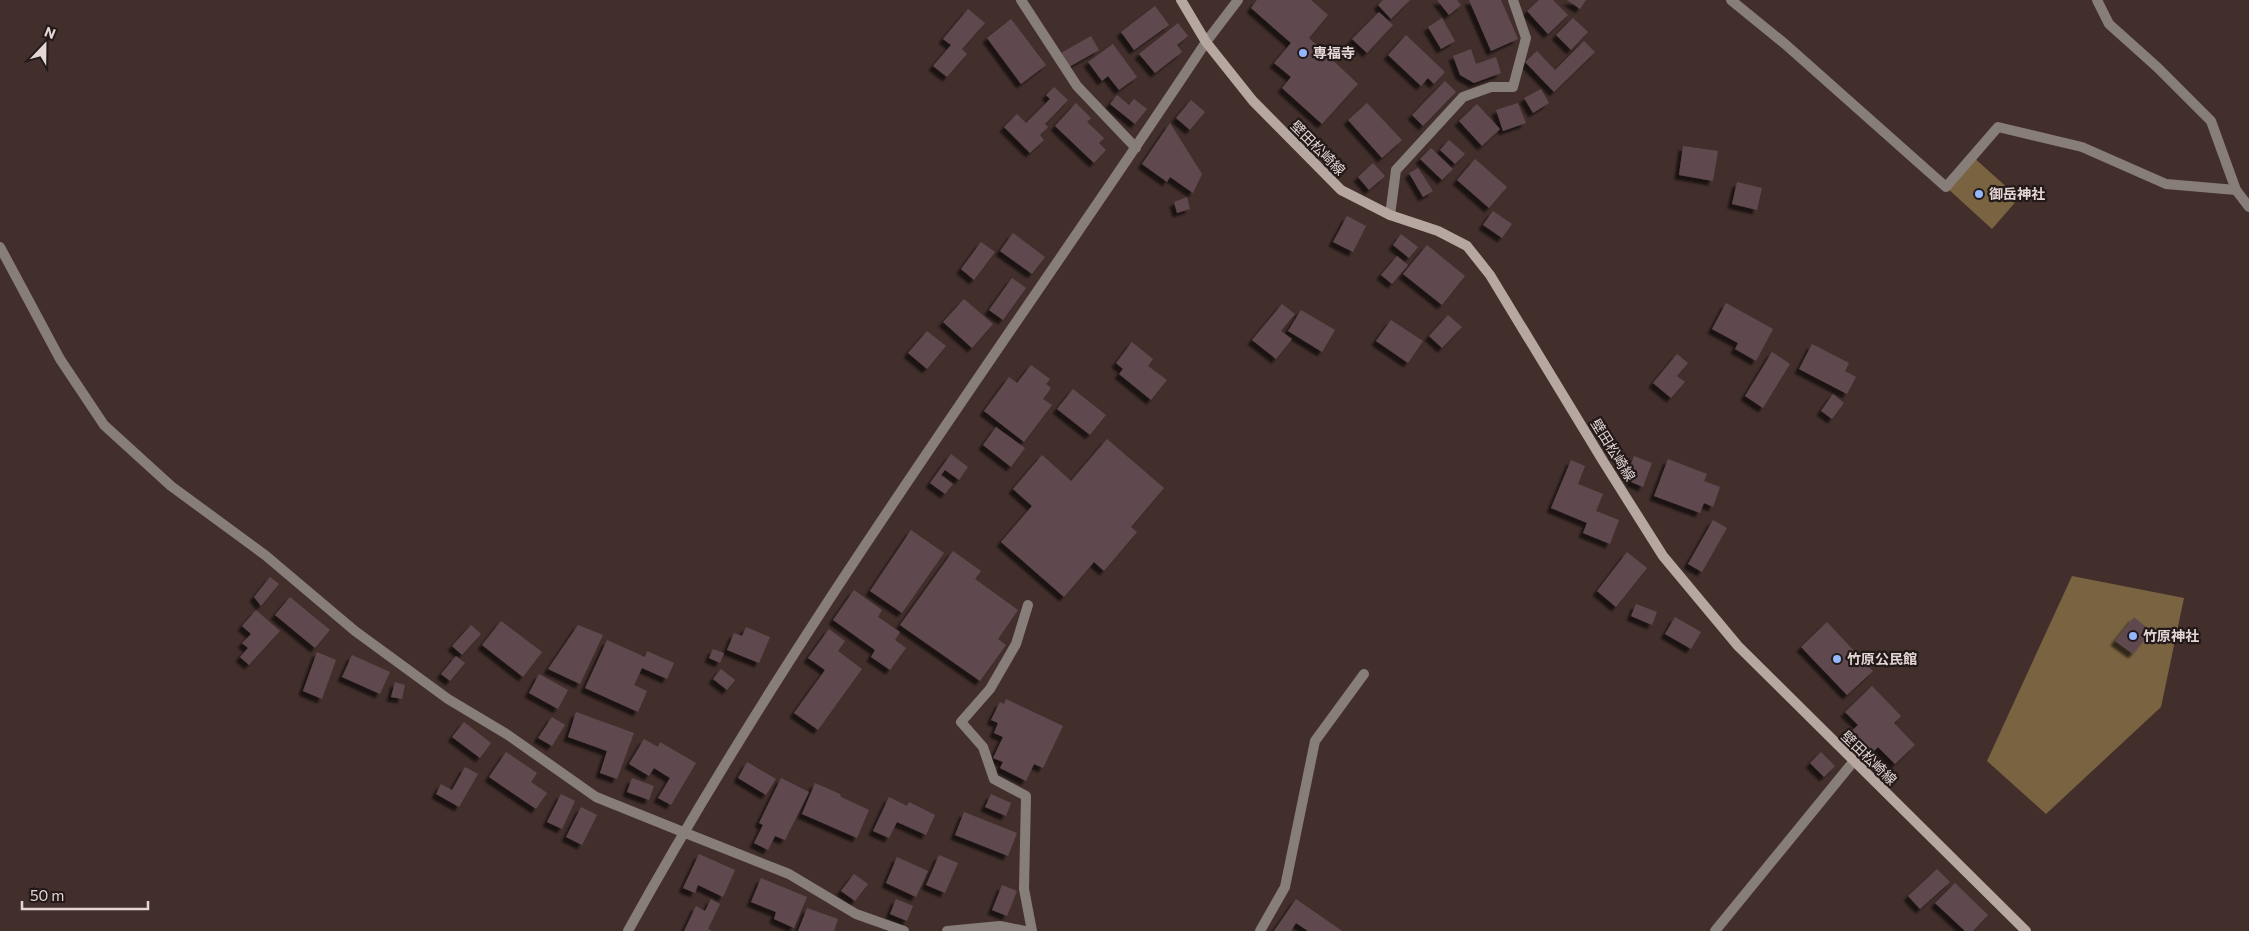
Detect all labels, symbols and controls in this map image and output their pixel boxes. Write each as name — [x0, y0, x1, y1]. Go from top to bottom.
north arrow — [20, 20, 70, 70]
text: N — [42, 23, 58, 42]
place label: 専福寺 — [1313, 44, 1355, 61]
marker: 専福寺 — [1297, 47, 1309, 59]
street label: 壁田松崎線 — [1288, 117, 1349, 178]
place label: 御岳神社 — [1989, 185, 2045, 202]
marker: 御岳神社 — [1973, 188, 1985, 200]
street label: 壁田松崎線 — [1588, 416, 1639, 484]
place label: 竹原神社 — [2143, 627, 2199, 644]
marker: 竹原神社 — [2127, 630, 2139, 642]
place label: 竹原公民館 — [1847, 650, 1917, 667]
marker: 竹原公民館 — [1831, 653, 1843, 665]
street label: 壁田松崎線 — [1838, 727, 1900, 788]
scale bar — [22, 878, 149, 910]
text: 50 m — [30, 886, 64, 904]

